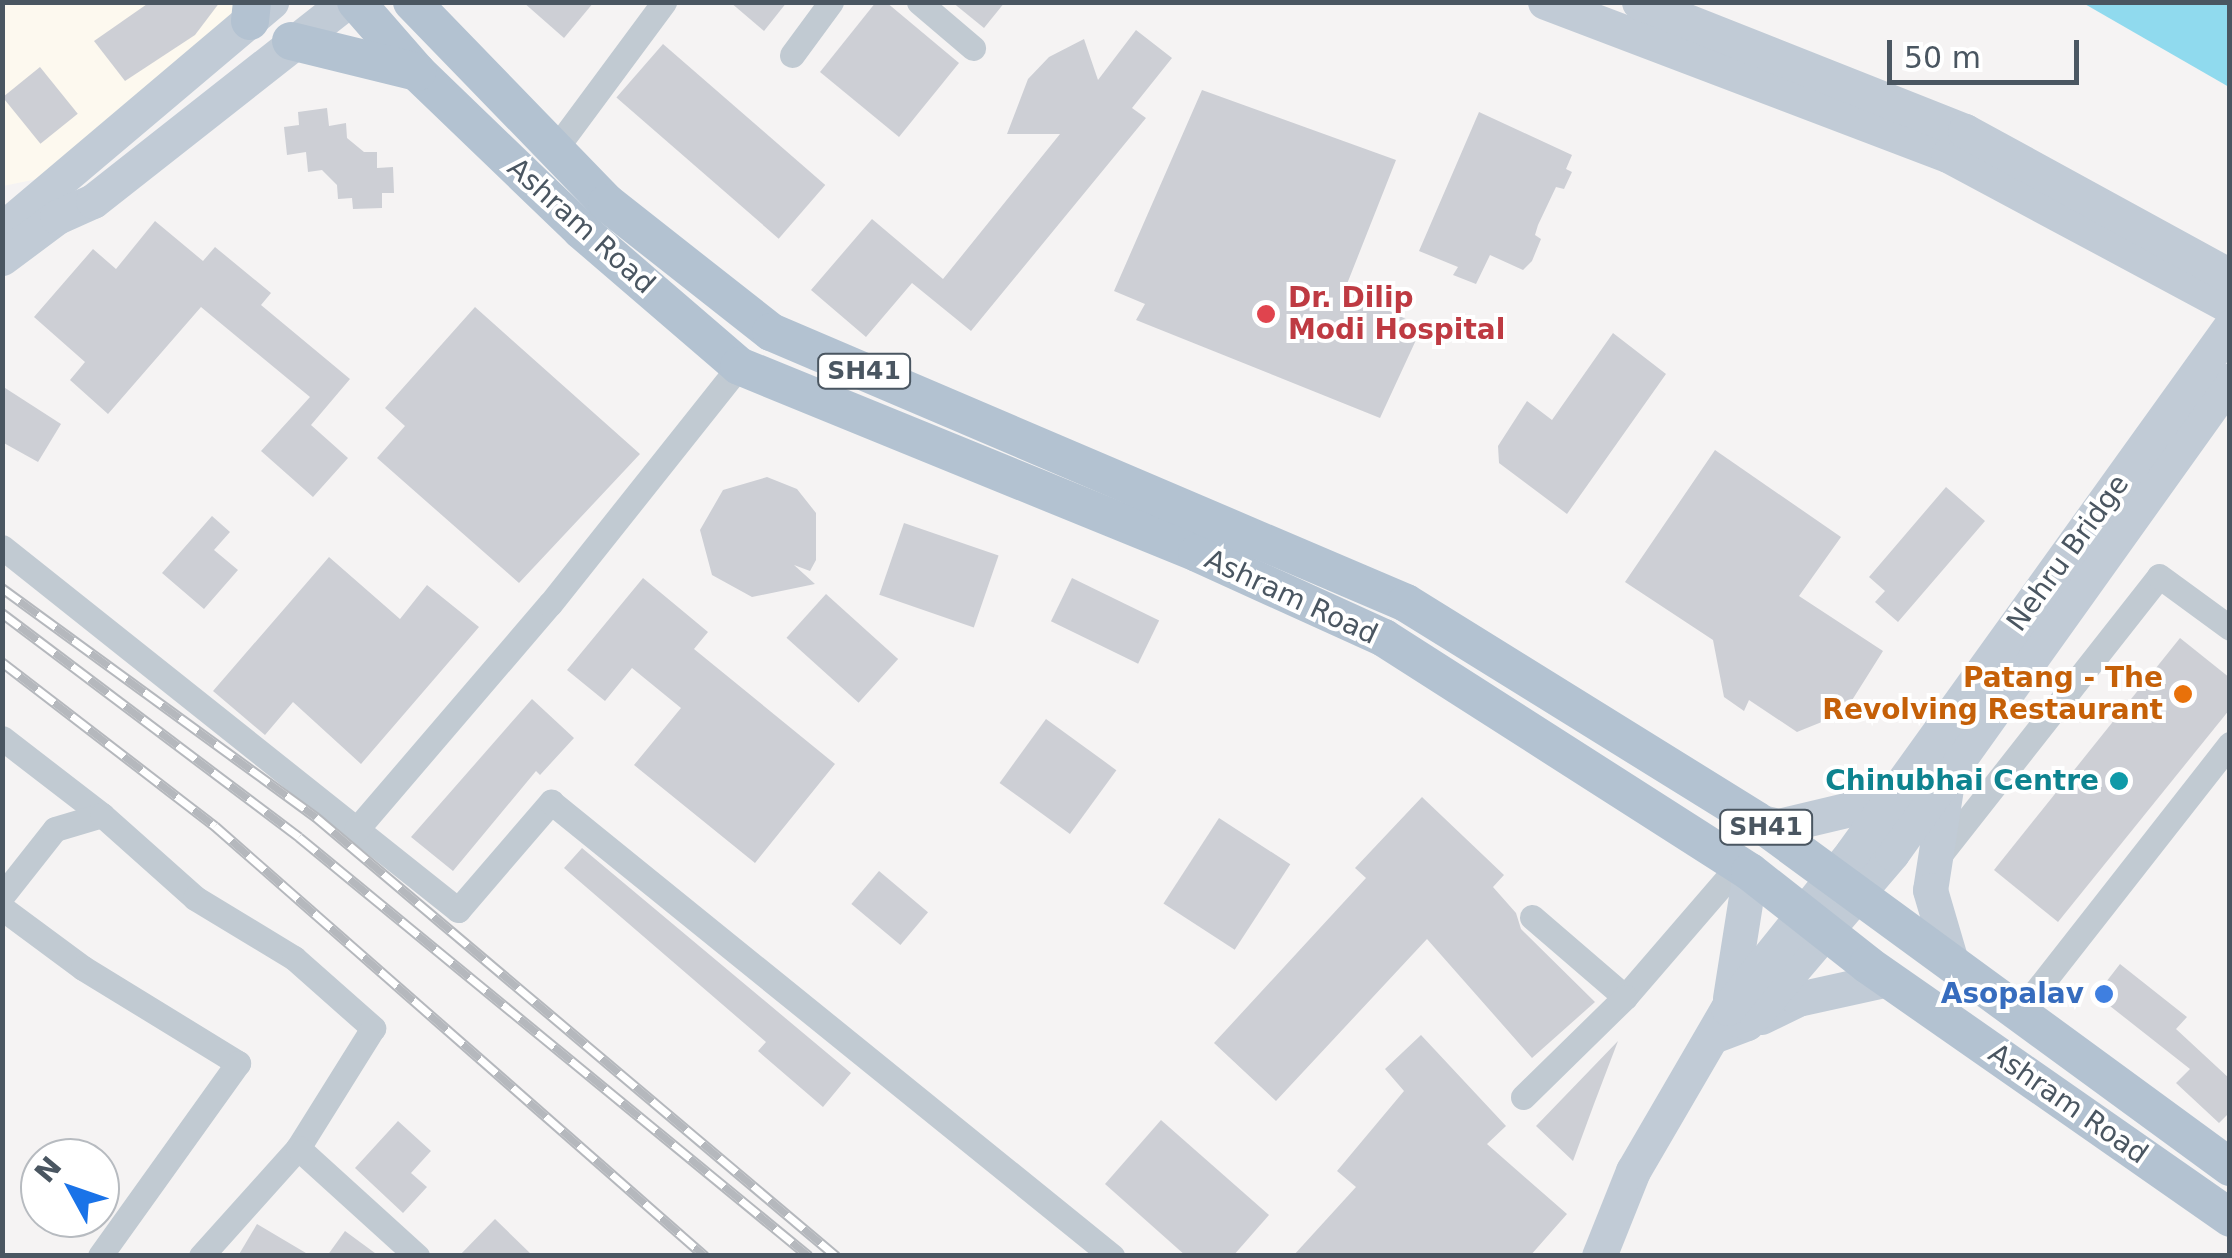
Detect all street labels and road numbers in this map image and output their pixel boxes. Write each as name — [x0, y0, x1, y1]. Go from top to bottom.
street label: Ashram Road — [500, 151, 662, 301]
road number: SH41 — [816, 351, 912, 391]
street label: Nehru Bridge — [2000, 468, 2136, 638]
street label: Ashram Road — [1199, 542, 1383, 652]
road number: SH41 — [1718, 807, 1814, 847]
street label: Ashram Road — [1982, 1037, 2154, 1171]

